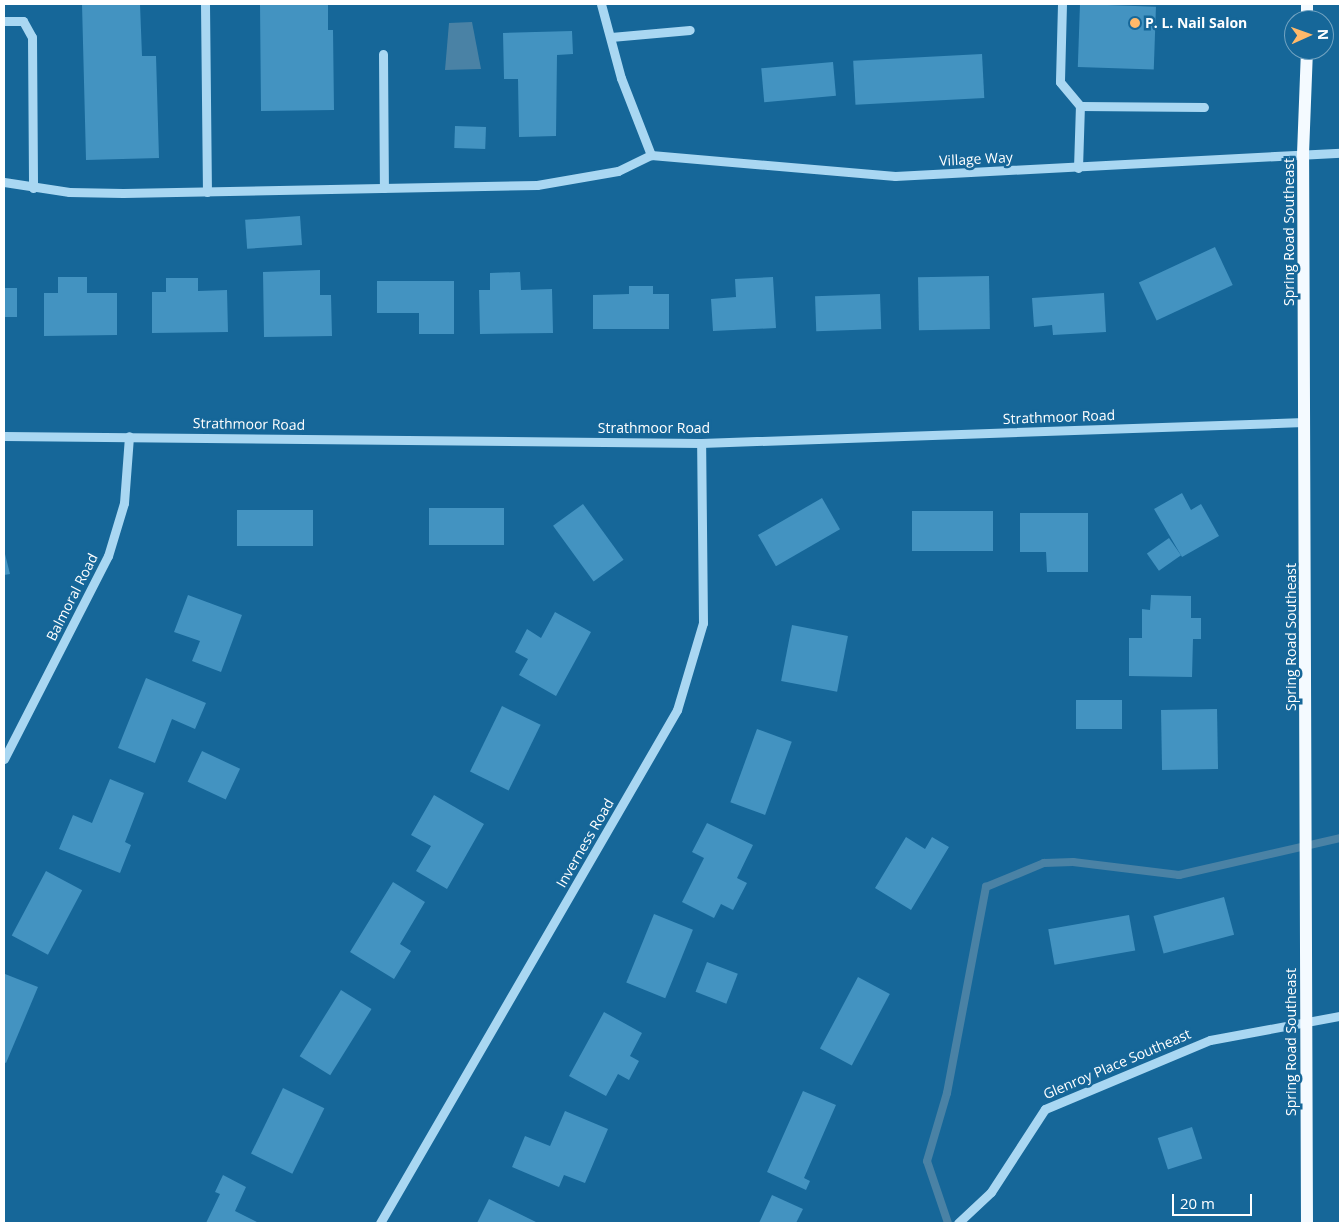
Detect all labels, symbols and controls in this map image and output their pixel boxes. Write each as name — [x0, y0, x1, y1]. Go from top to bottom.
north arrow — [1284, 10, 1334, 60]
place label: P. L. Nail Salon — [1145, 15, 1247, 31]
marker: P. L. Nail Salon — [1129, 17, 1141, 29]
text: N — [1314, 28, 1333, 41]
street label: Village Way — [939, 149, 1013, 169]
street label: Spring Road Southeast — [1281, 158, 1297, 306]
street label: Strathmoor Road — [1003, 407, 1115, 427]
street label: Strathmoor Road — [193, 415, 305, 433]
street label: Strathmoor Road — [598, 420, 710, 436]
street label: Balmoral Road — [43, 550, 101, 644]
street label: Spring Road Southeast — [1283, 563, 1299, 711]
street label: Inverness Road — [553, 796, 617, 890]
street label: Spring Road Southeast — [1283, 968, 1299, 1116]
street label: Glenroy Place Southeast — [1041, 1025, 1193, 1103]
scale bar — [1174, 1184, 1254, 1216]
text: 20 m — [1180, 1193, 1215, 1213]

